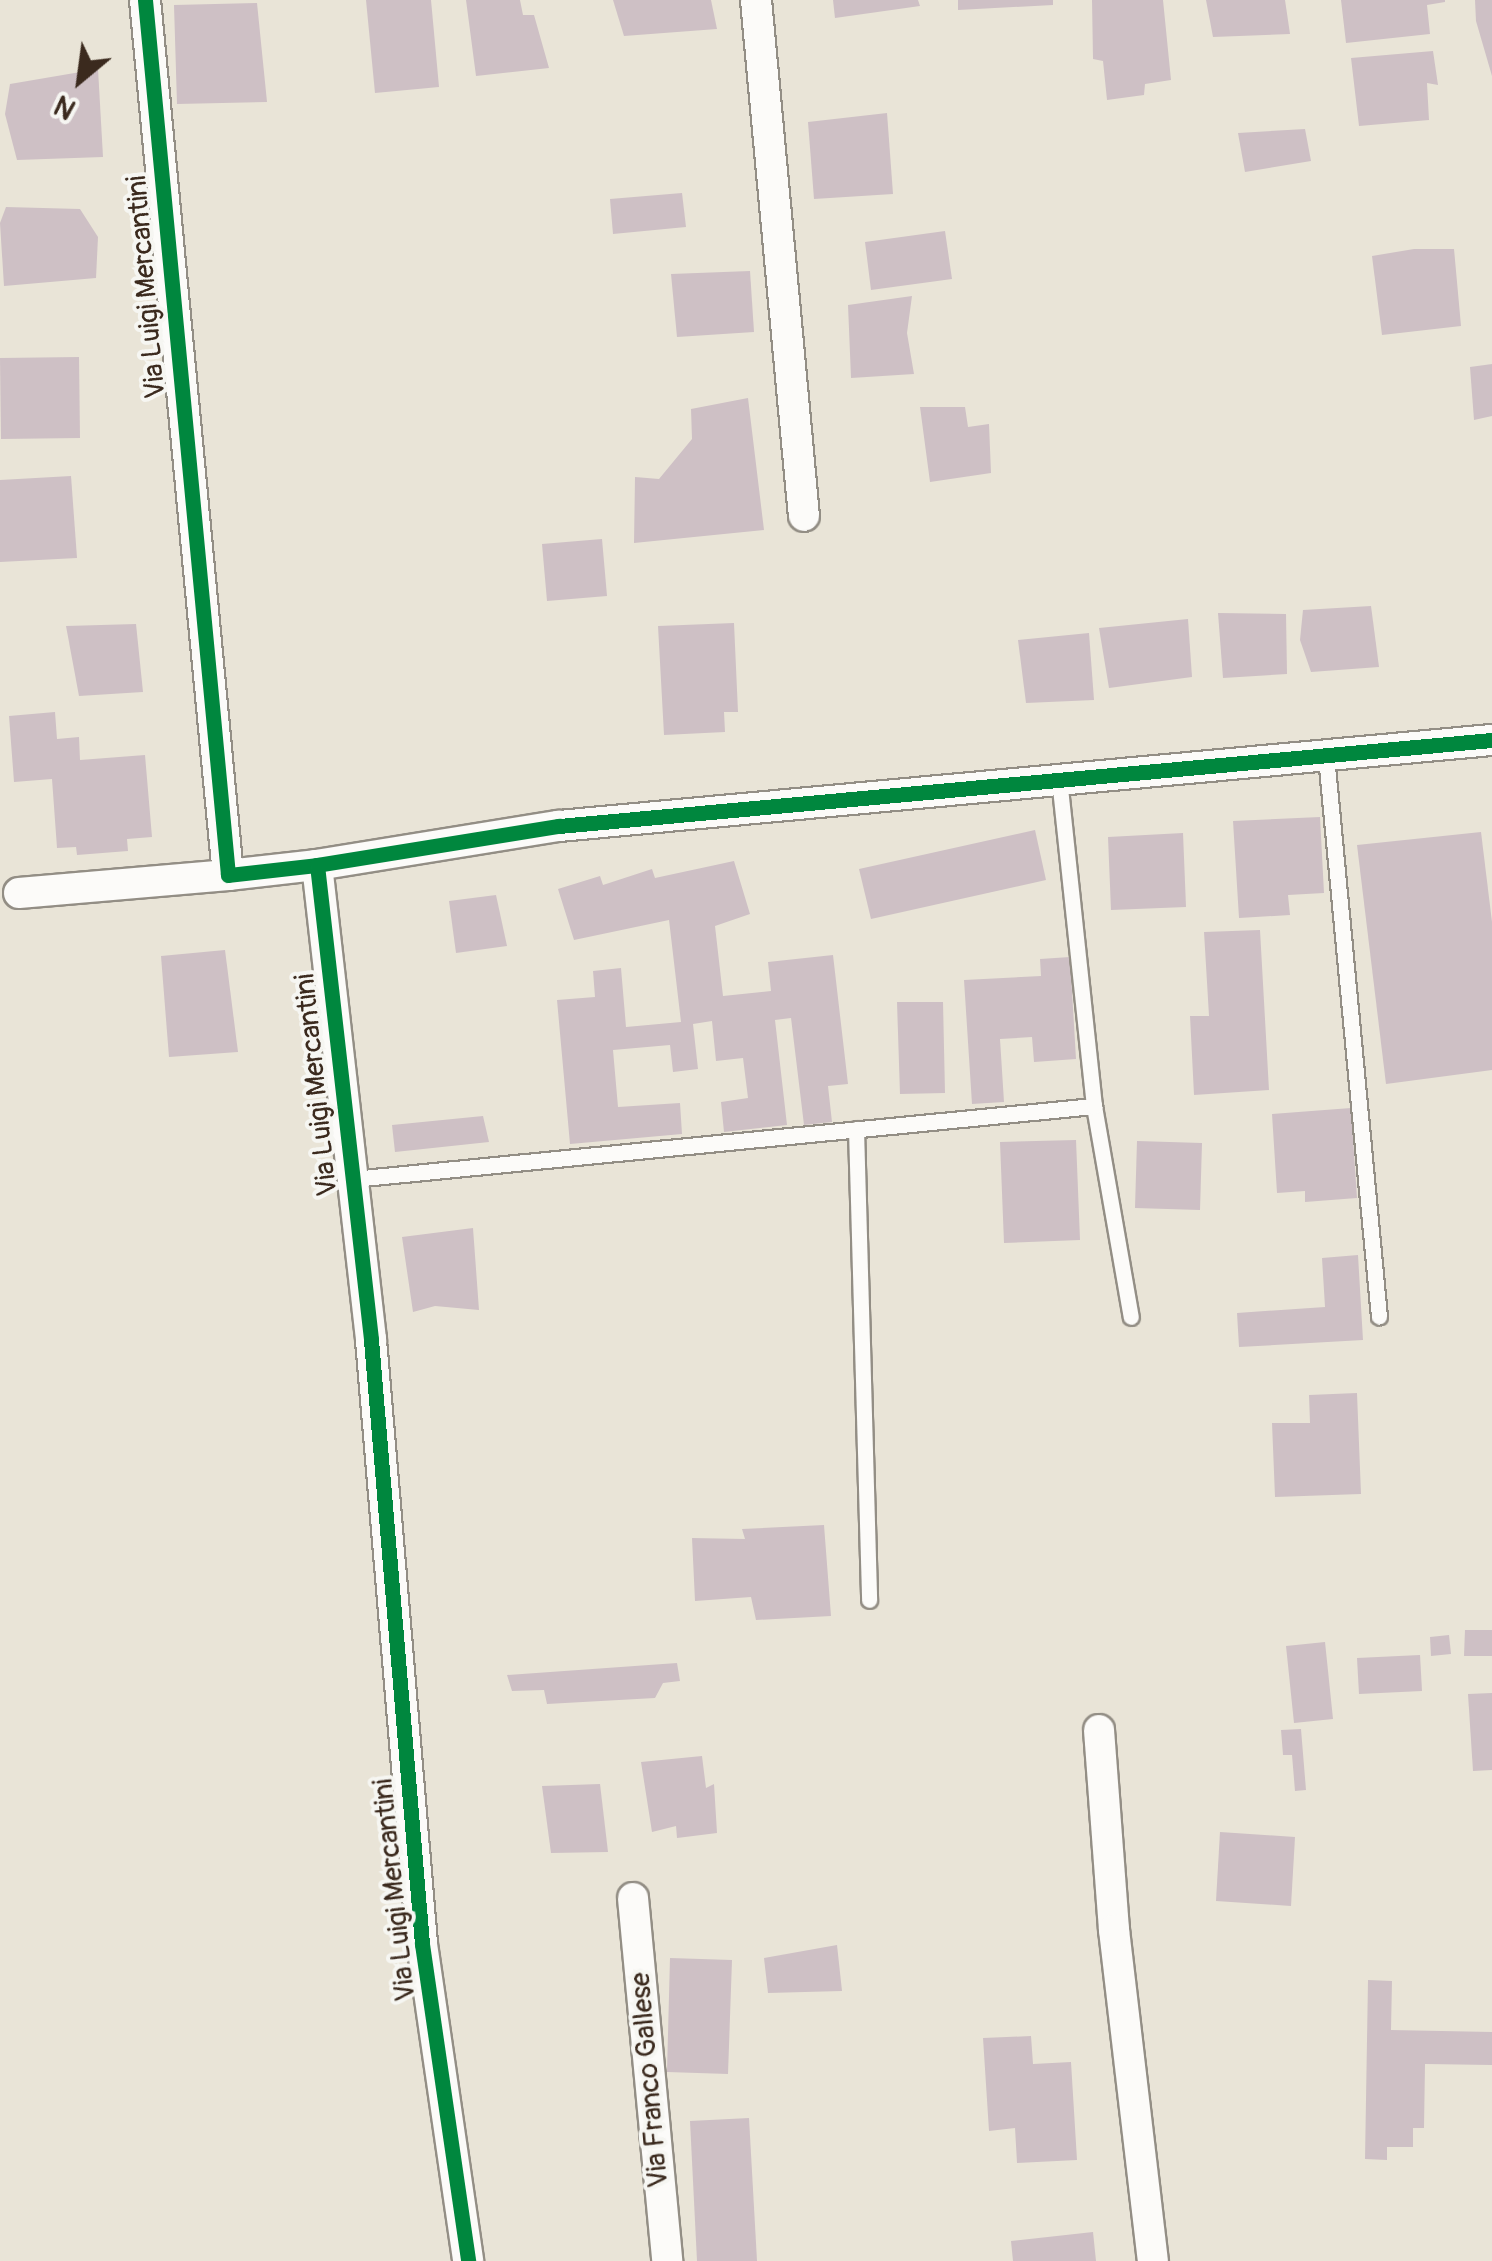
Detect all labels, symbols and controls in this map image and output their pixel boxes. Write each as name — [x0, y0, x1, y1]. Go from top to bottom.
north arrow — [30, 30, 130, 130]
text: N — [48, 87, 82, 127]
street label: Via Luigi Mercantini — [121, 174, 173, 400]
street label: Via Luigi Mercantini — [289, 972, 345, 1198]
street label: Via Luigi Mercantini — [367, 1777, 423, 2003]
street label: Via Franco Gallese — [624, 1971, 676, 2189]

